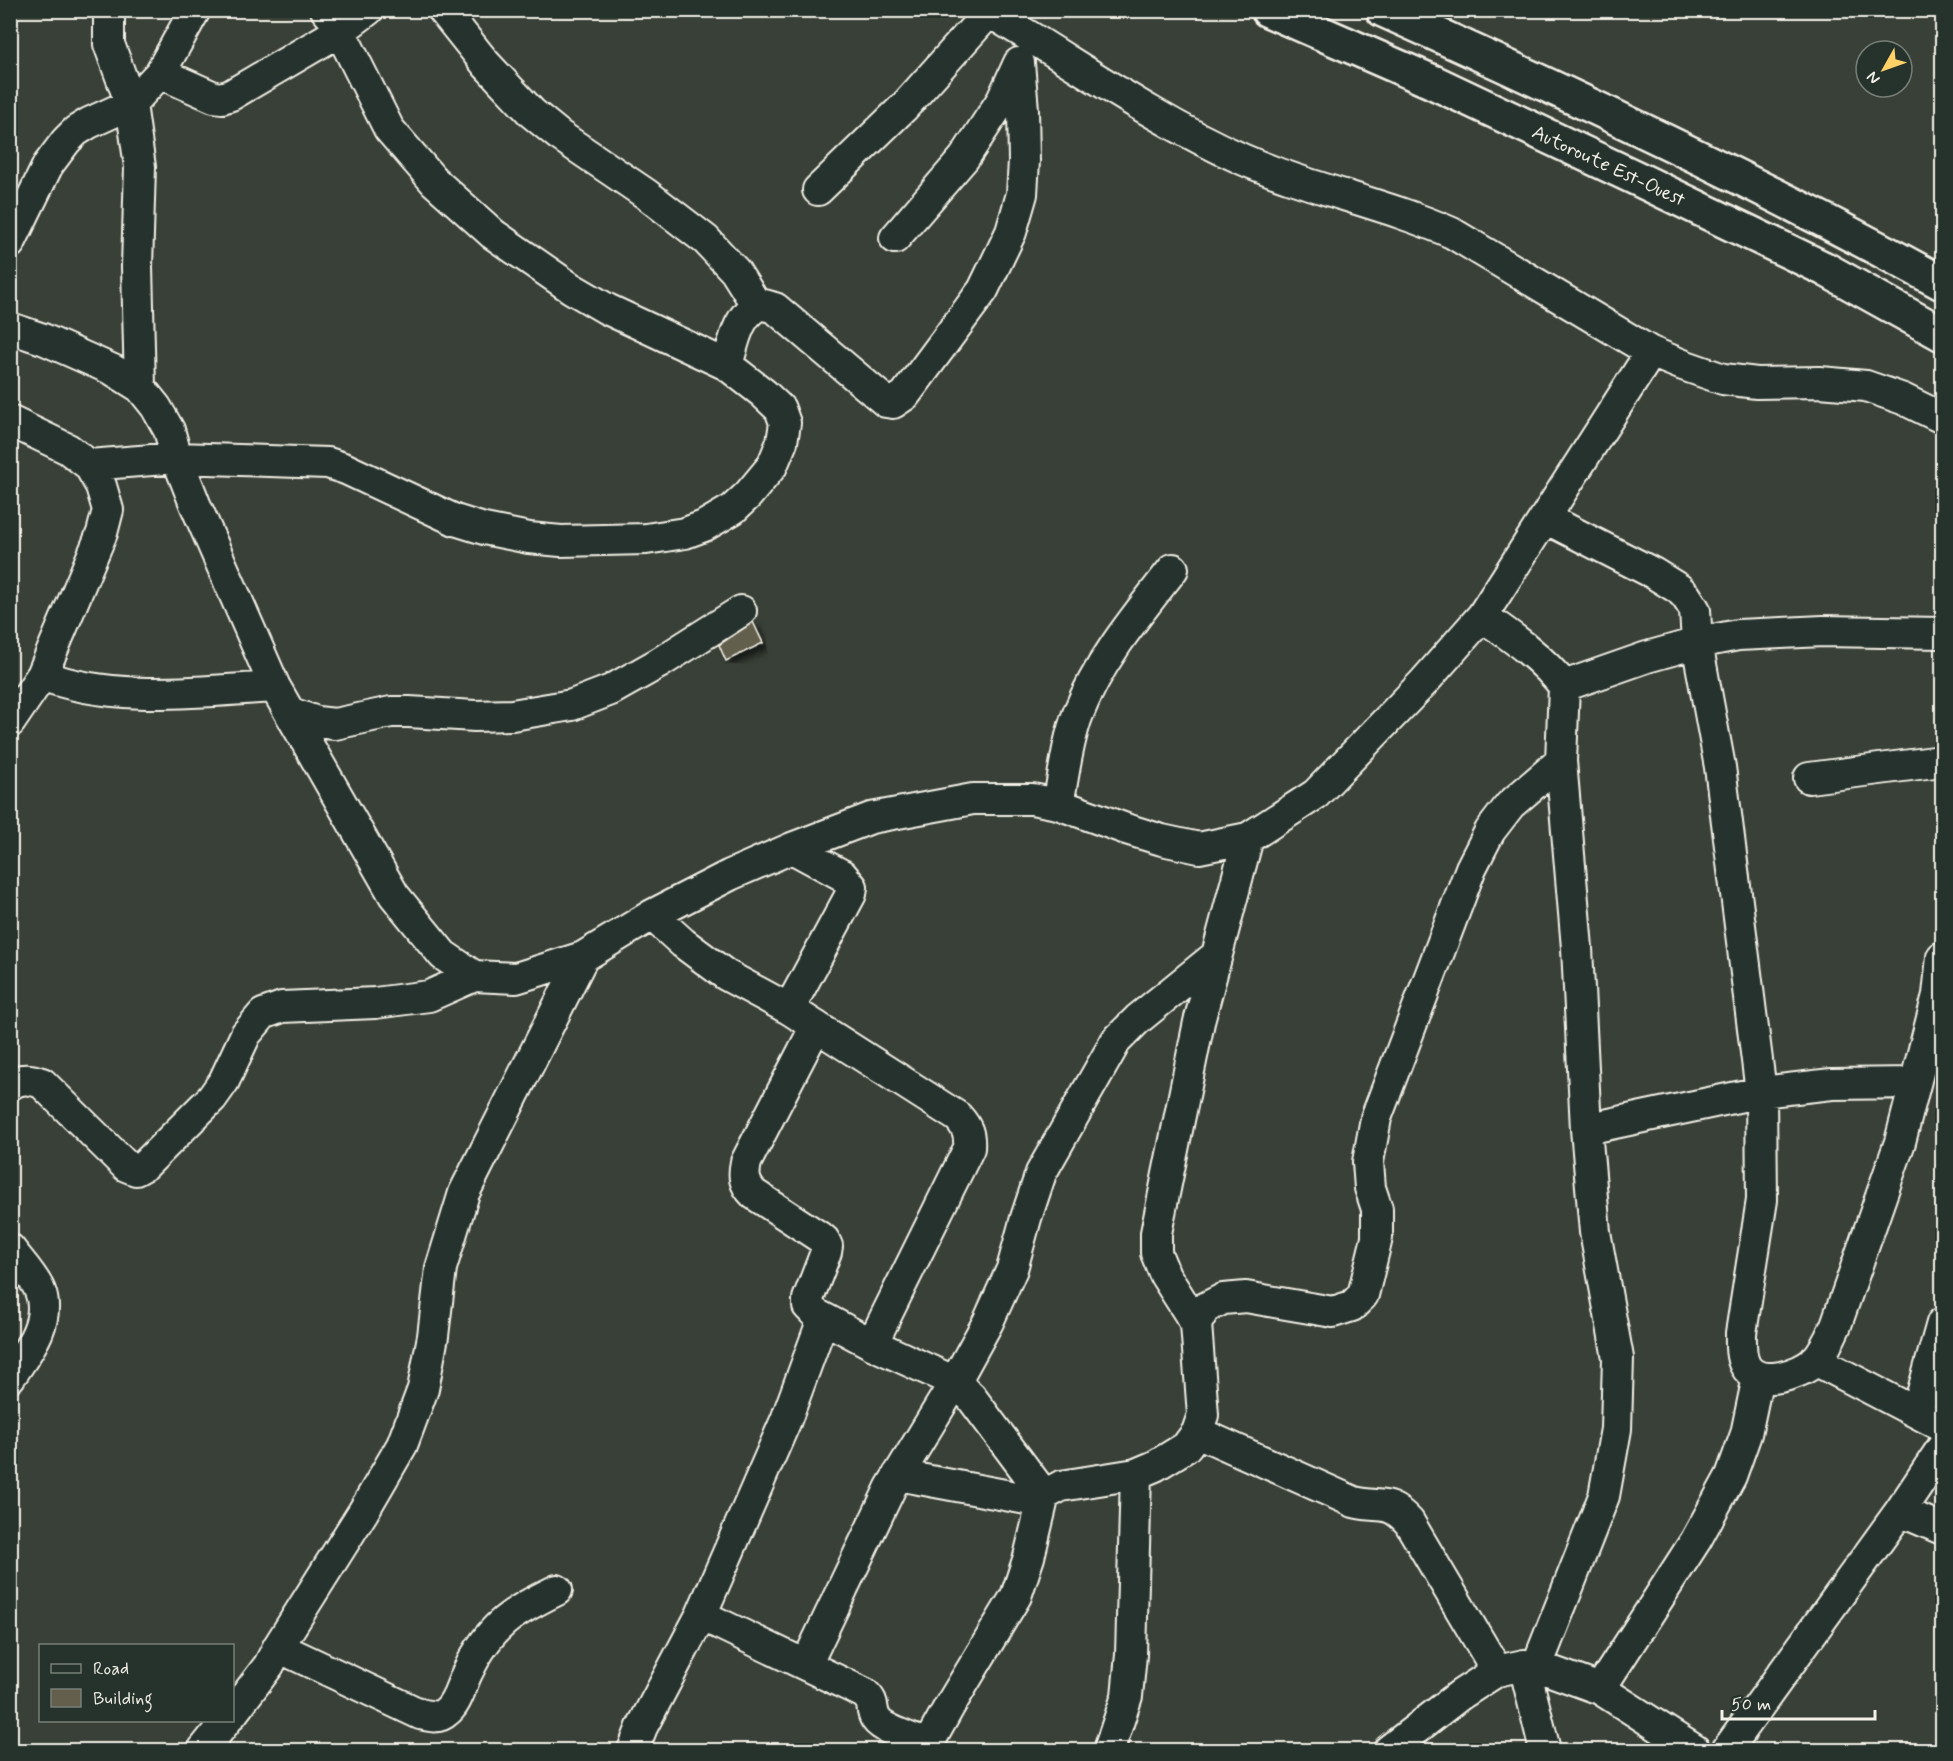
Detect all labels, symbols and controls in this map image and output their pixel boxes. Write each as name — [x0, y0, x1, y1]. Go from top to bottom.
north arrow — [1854, 39, 1914, 99]
text: N — [1862, 67, 1885, 89]
street label: Autoroute Est-Ouest — [1527, 119, 1690, 214]
legend — [39, 1644, 234, 1722]
text: Road — [93, 1657, 129, 1681]
scale bar — [1722, 1683, 1875, 1721]
text: Building — [93, 1687, 153, 1713]
text: 50 m — [1731, 1693, 1771, 1717]

